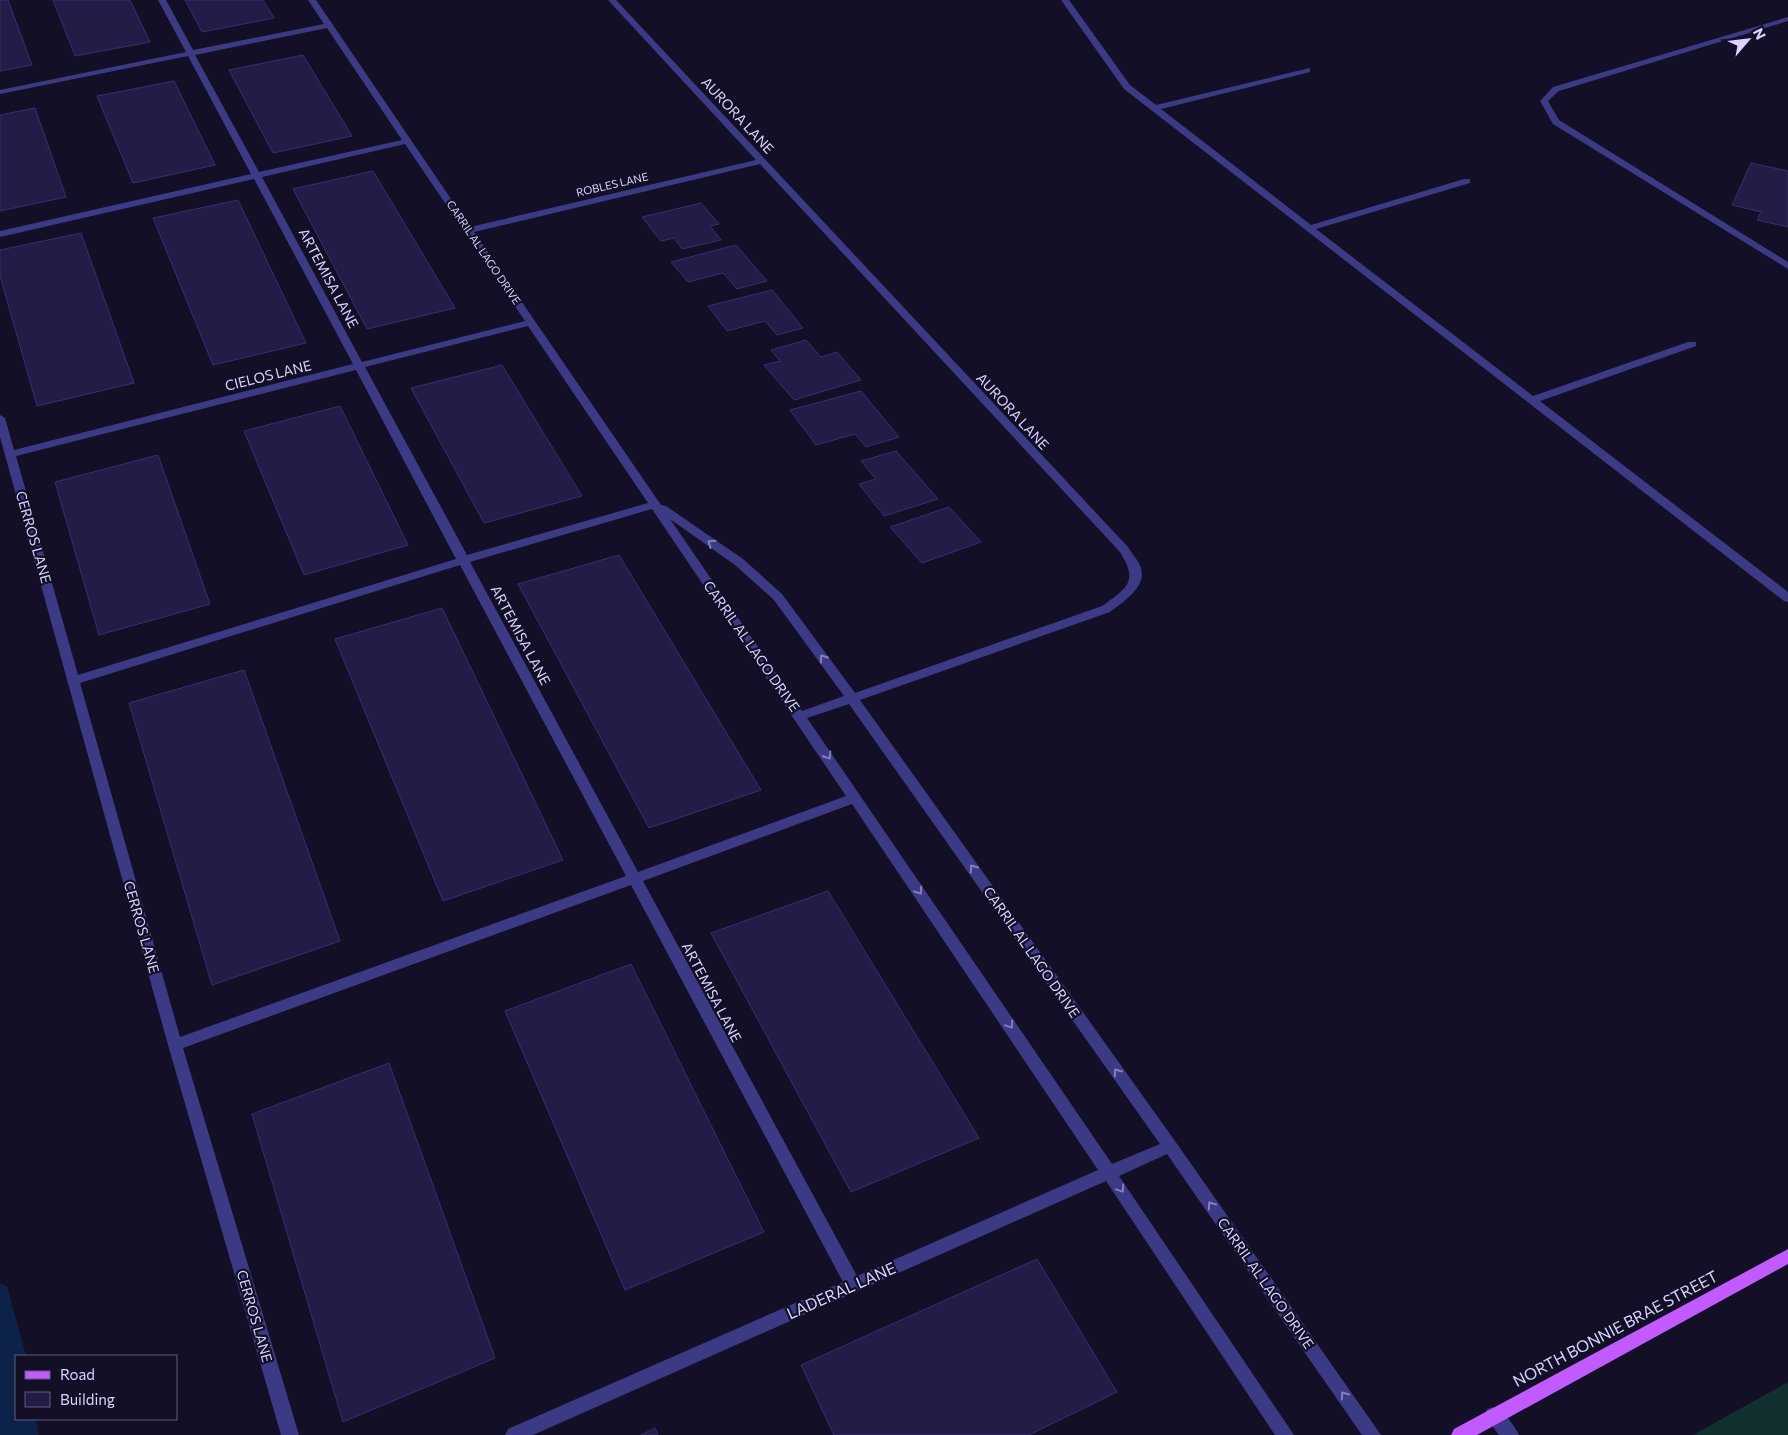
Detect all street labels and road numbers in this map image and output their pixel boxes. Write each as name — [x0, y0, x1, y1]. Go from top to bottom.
street label: AURORA LANE — [698, 73, 778, 157]
street label: ROBLES LANE — [575, 169, 649, 199]
street label: CARRIL AL LAGO DRIVE — [444, 198, 524, 306]
street label: ARTEMISA LANE — [296, 225, 362, 331]
street label: CIELOS LANE — [223, 356, 313, 394]
street label: AURORA LANE — [973, 369, 1053, 453]
street label: CERROS LANE — [13, 489, 55, 585]
street label: CARRIL AL LAGO DRIVE — [700, 577, 804, 715]
street label: ARTEMISA LANE — [488, 582, 554, 688]
street label: CERROS LANE — [121, 879, 163, 975]
street label: CARRIL AL LAGO DRIVE — [980, 883, 1084, 1021]
street label: ARTEMISA LANE — [679, 939, 745, 1045]
street label: CARRIL AL LAGO DRIVE — [1214, 1214, 1318, 1352]
street label: LADERAL LANE — [784, 1257, 898, 1323]
street label: NORTH BONNIE BRAE STREET — [1509, 1266, 1721, 1390]
street label: CERROS LANE — [234, 1268, 276, 1364]

